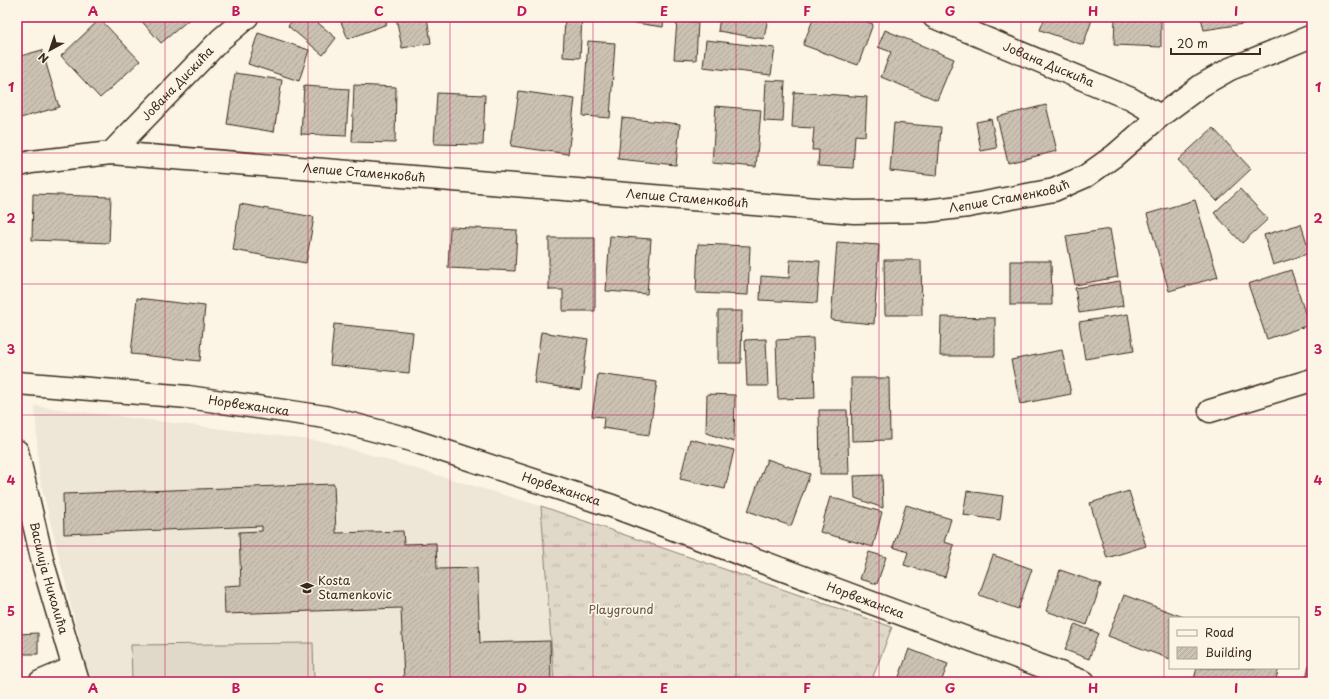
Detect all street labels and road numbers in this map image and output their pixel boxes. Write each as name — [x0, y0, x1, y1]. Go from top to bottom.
street label: Јована Дискића — [1000, 37, 1098, 91]
street label: Јована Дискића — [137, 42, 218, 125]
street label: Лепше Стаменковић — [302, 158, 426, 186]
street label: Лепше Стаменковић — [948, 174, 1072, 216]
street label: Лепше Стаменковић — [625, 184, 749, 212]
street label: Норвежанска — [207, 390, 291, 420]
street label: Норвежанска — [520, 467, 604, 510]
street label: Василија Николића — [26, 520, 73, 636]
street label: Норвежанска — [824, 577, 908, 622]

